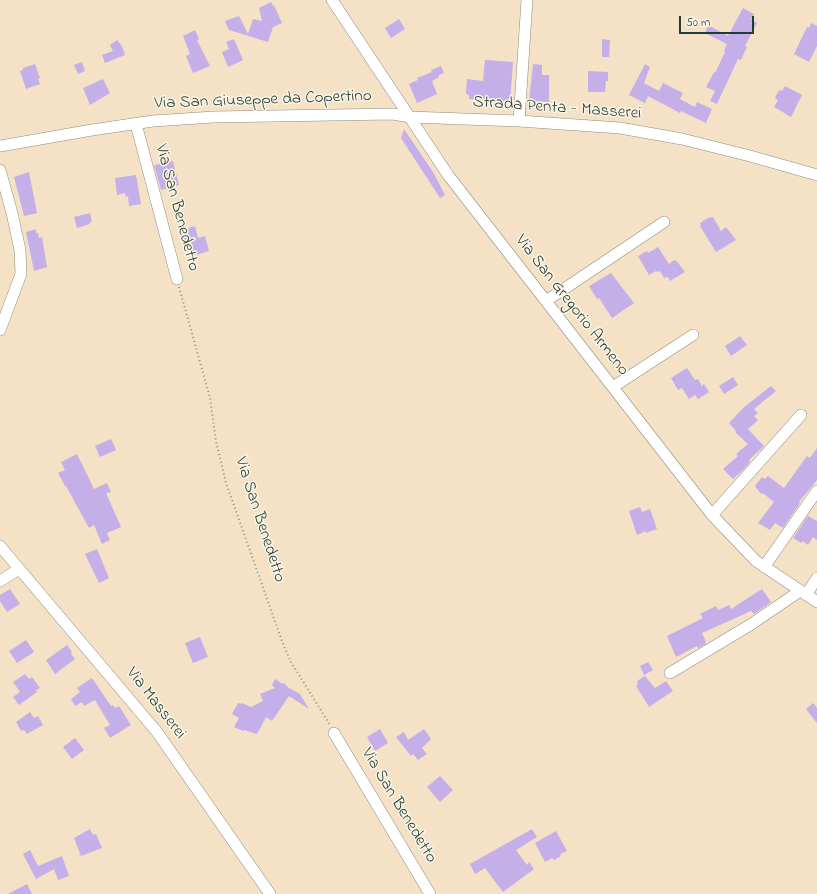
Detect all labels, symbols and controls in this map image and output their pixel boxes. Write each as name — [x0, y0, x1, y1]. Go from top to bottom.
scale bar — [681, 8, 756, 34]
text: 50 m — [686, 14, 710, 32]
street label: Via San Giuseppe da Copertino — [154, 87, 372, 115]
street label: Strada Penta - Masserei — [472, 93, 642, 125]
street label: Via San Benedetto — [149, 142, 203, 274]
street label: Via San Gregorio Armeno — [510, 231, 632, 381]
street label: Via San Benedetto — [229, 455, 289, 585]
street label: Via Masserei — [121, 664, 189, 744]
street label: Via San Benedetto — [356, 745, 440, 867]

